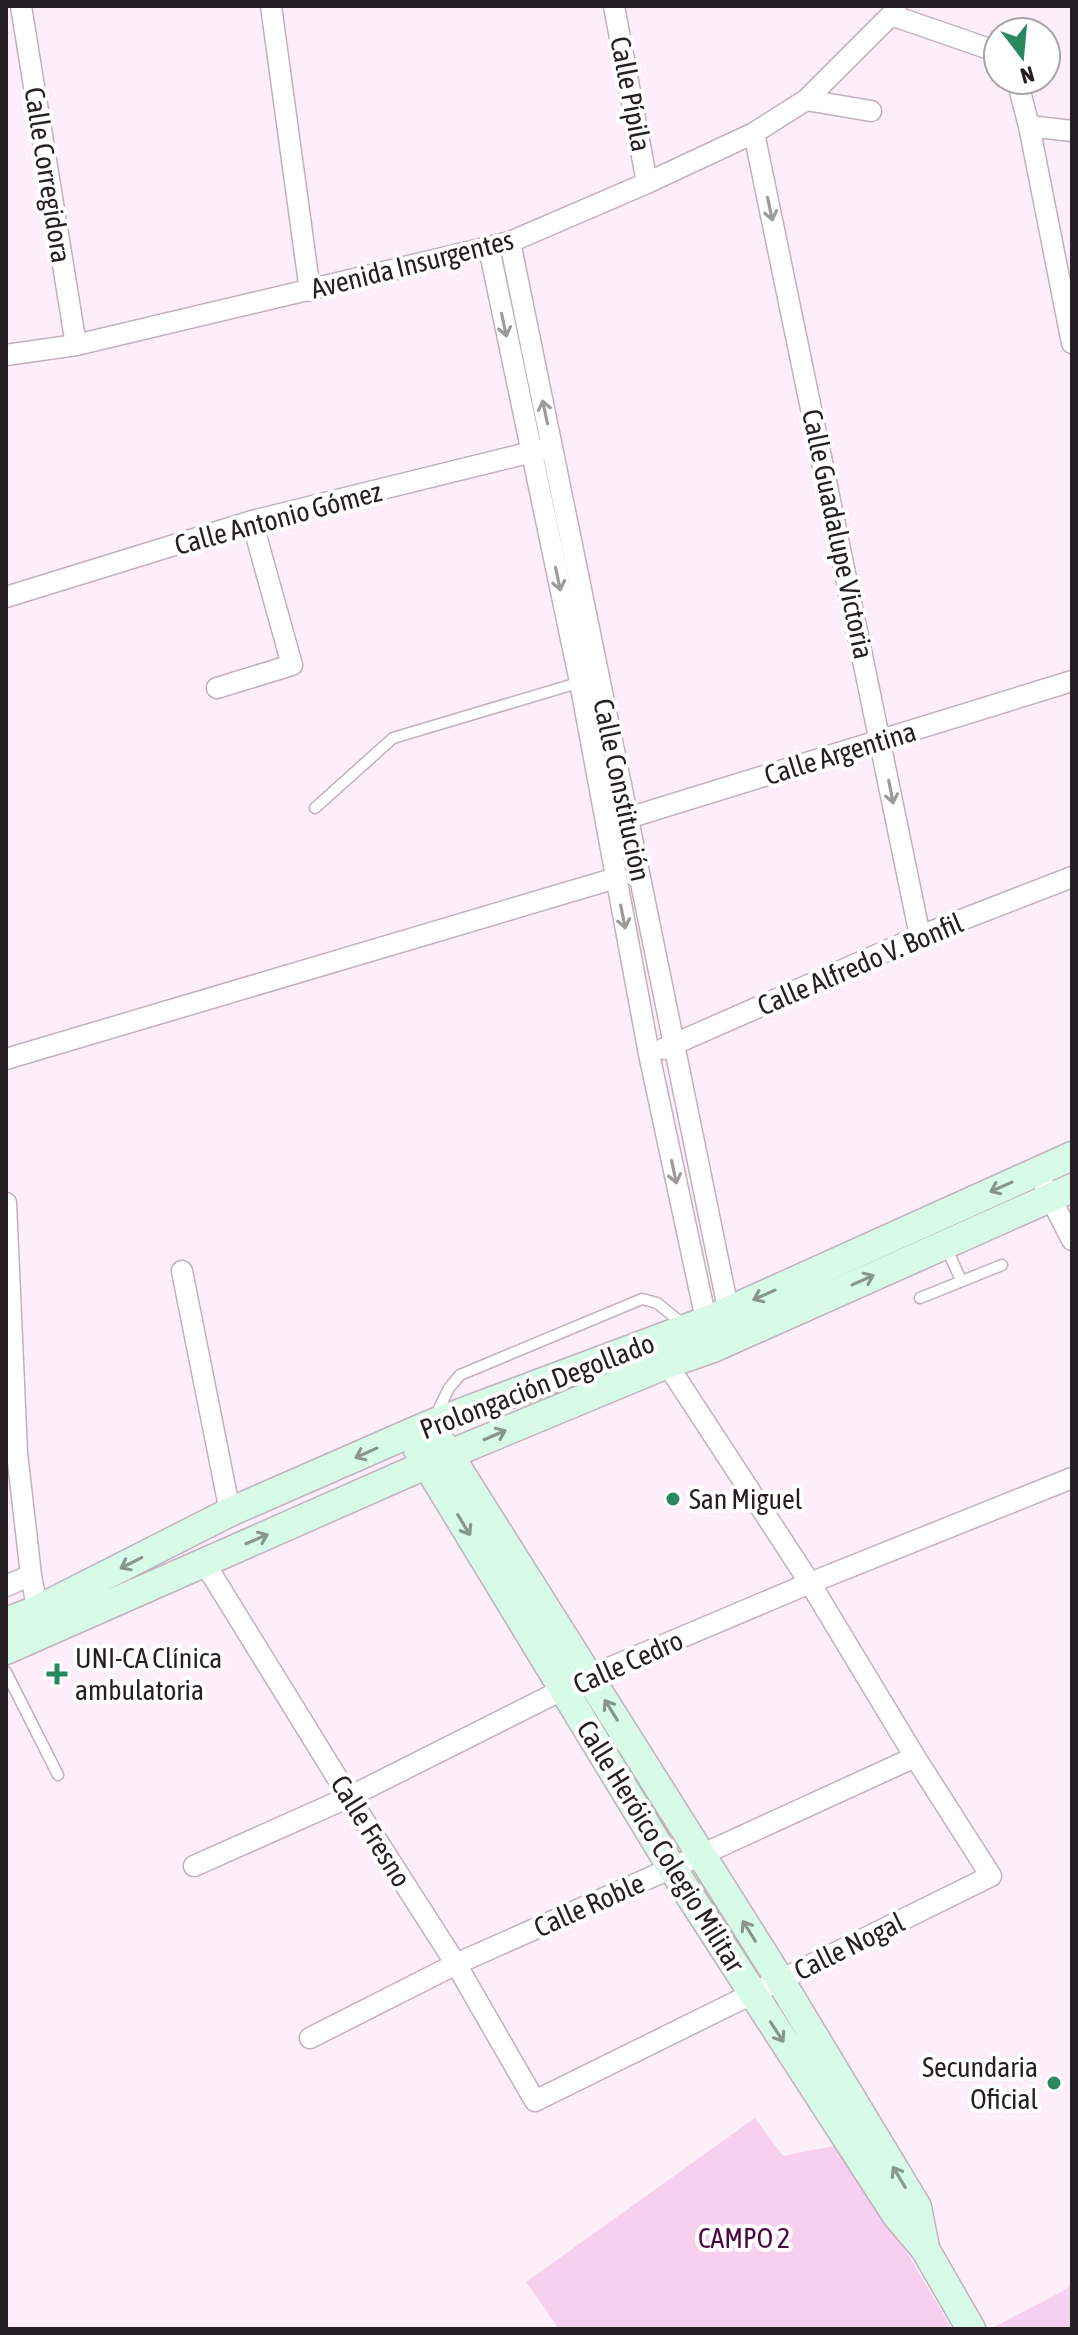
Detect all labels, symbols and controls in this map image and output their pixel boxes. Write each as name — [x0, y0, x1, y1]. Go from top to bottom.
north arrow — [982, 16, 1062, 96]
street label: Calle Pípila — [604, 34, 658, 154]
text: N — [1018, 61, 1037, 90]
street label: Calle Corregidora — [18, 85, 78, 265]
one-way arrow — [763, 196, 778, 221]
street label: Avenida Insurgentes — [307, 223, 517, 305]
one-way arrow — [498, 312, 513, 337]
one-way arrow — [536, 400, 551, 425]
street label: Calle Guadalupe Victoria — [796, 406, 880, 662]
street label: Calle Antonio Gómez — [171, 475, 385, 561]
one-way arrow — [551, 566, 566, 592]
street label: Calle Constitución — [587, 696, 657, 884]
street label: Calle Argentina — [760, 715, 920, 791]
one-way arrow — [884, 779, 899, 805]
one-way arrow — [617, 904, 632, 929]
street label: Calle Alfredo V. Bonfil — [753, 906, 968, 1022]
one-way arrow — [667, 1159, 682, 1184]
one-way arrow — [989, 1181, 1013, 1196]
one-way arrow — [851, 1272, 875, 1287]
one-way arrow — [752, 1288, 776, 1303]
street label: Prolongación Degollado — [415, 1327, 659, 1445]
one-way arrow — [482, 1427, 507, 1442]
one-way arrow — [355, 1446, 379, 1461]
place label: San Miguel — [689, 1483, 803, 1515]
marker: San Miguel — [664, 1490, 682, 1508]
one-way arrow — [456, 1513, 472, 1536]
one-way arrow — [244, 1530, 269, 1545]
one-way arrow — [119, 1555, 143, 1571]
street label: Calle Cedro — [568, 1624, 688, 1700]
place label: UNI-CA Clínica ambulatoria — [75, 1642, 222, 1706]
marker: UNI-CA Clínica ambulatoria — [46, 1663, 68, 1685]
one-way arrow — [603, 1699, 619, 1722]
street label: Calle Heróico Colegio Militar — [570, 1714, 752, 1978]
street label: Calle Fresno — [324, 1769, 418, 1893]
street label: Calle Roble — [529, 1867, 649, 1943]
street label: Calle Nogal — [789, 1905, 910, 1986]
one-way arrow — [740, 1920, 756, 1943]
one-way arrow — [770, 2020, 786, 2043]
place label: Secundaria Oficial — [922, 2051, 1039, 2115]
marker: Secundaria Oficial — [1045, 2074, 1063, 2092]
one-way arrow — [891, 2166, 907, 2189]
park label: CAMPO 2 — [698, 2222, 790, 2254]

